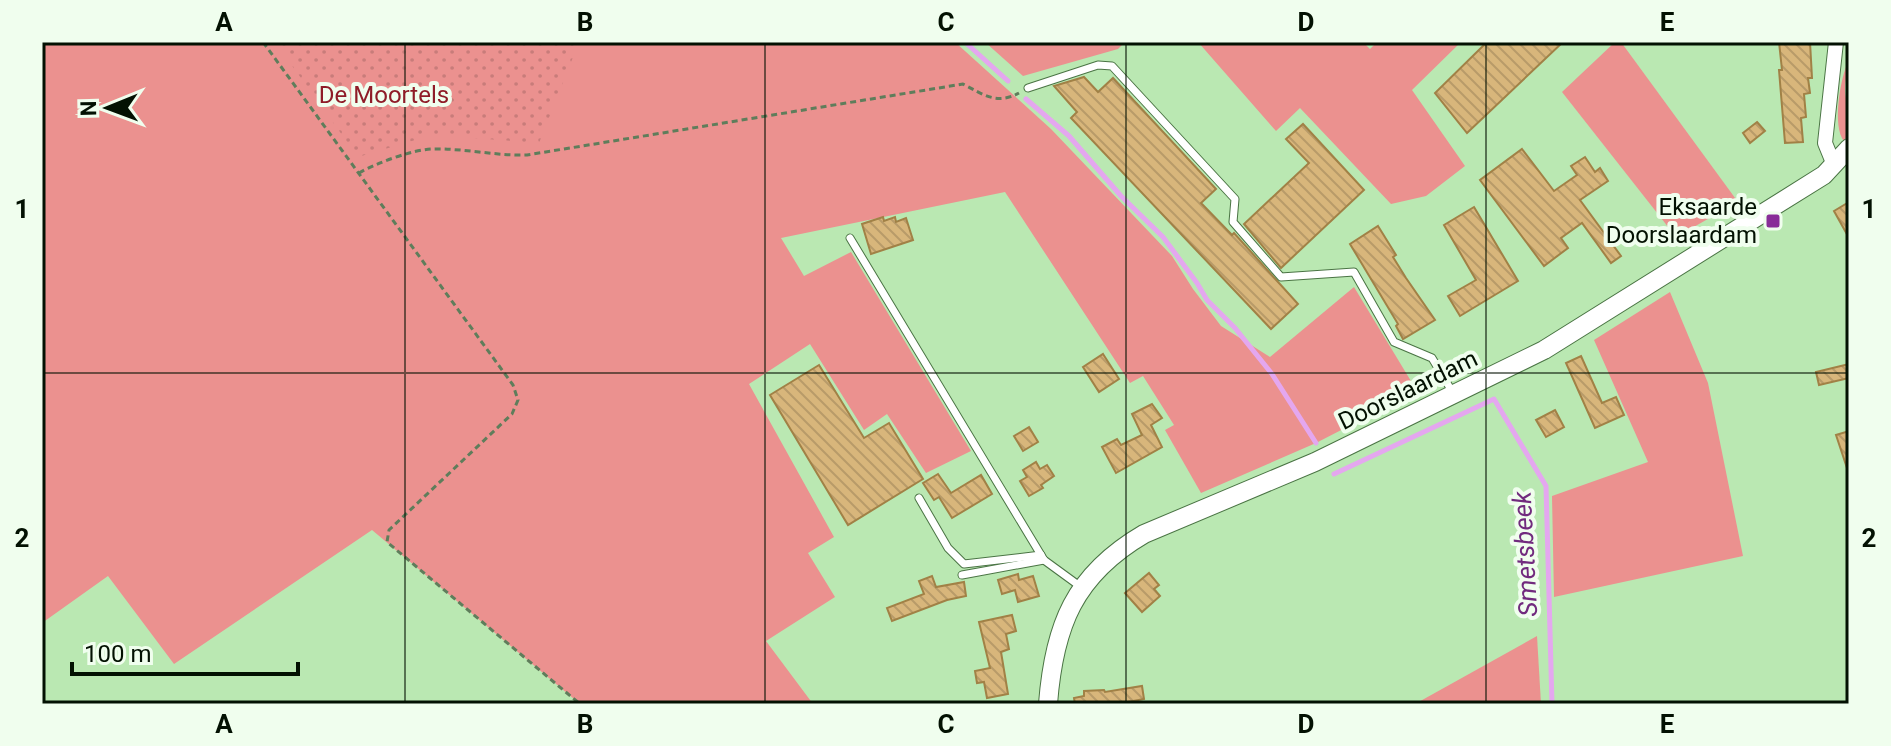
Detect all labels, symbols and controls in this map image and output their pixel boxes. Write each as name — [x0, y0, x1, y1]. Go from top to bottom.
text: A — [215, 7, 233, 37]
text: B — [577, 7, 593, 37]
text: C — [937, 7, 955, 37]
text: D — [1298, 7, 1314, 37]
text: E — [1660, 7, 1675, 37]
north arrow — [68, 68, 148, 148]
park label: De Moortels — [319, 81, 449, 109]
text: N — [76, 100, 101, 116]
place label: Eksaarde Doorslaardam — [1606, 193, 1757, 249]
text: 1 — [15, 194, 29, 224]
text: 1 — [1862, 194, 1876, 224]
marker: Eksaarde Doorslaardam — [1764, 212, 1782, 230]
street label: Doorslaardam — [1334, 344, 1482, 436]
water label: Smetsbeek — [1507, 489, 1543, 617]
text: 2 — [15, 523, 29, 553]
text: 2 — [1862, 523, 1876, 553]
scale bar — [72, 626, 298, 676]
text: 100 m — [84, 640, 151, 668]
text: A — [215, 709, 233, 739]
text: B — [577, 709, 593, 739]
text: C — [937, 709, 955, 739]
text: D — [1298, 709, 1314, 739]
text: E — [1660, 709, 1675, 739]

